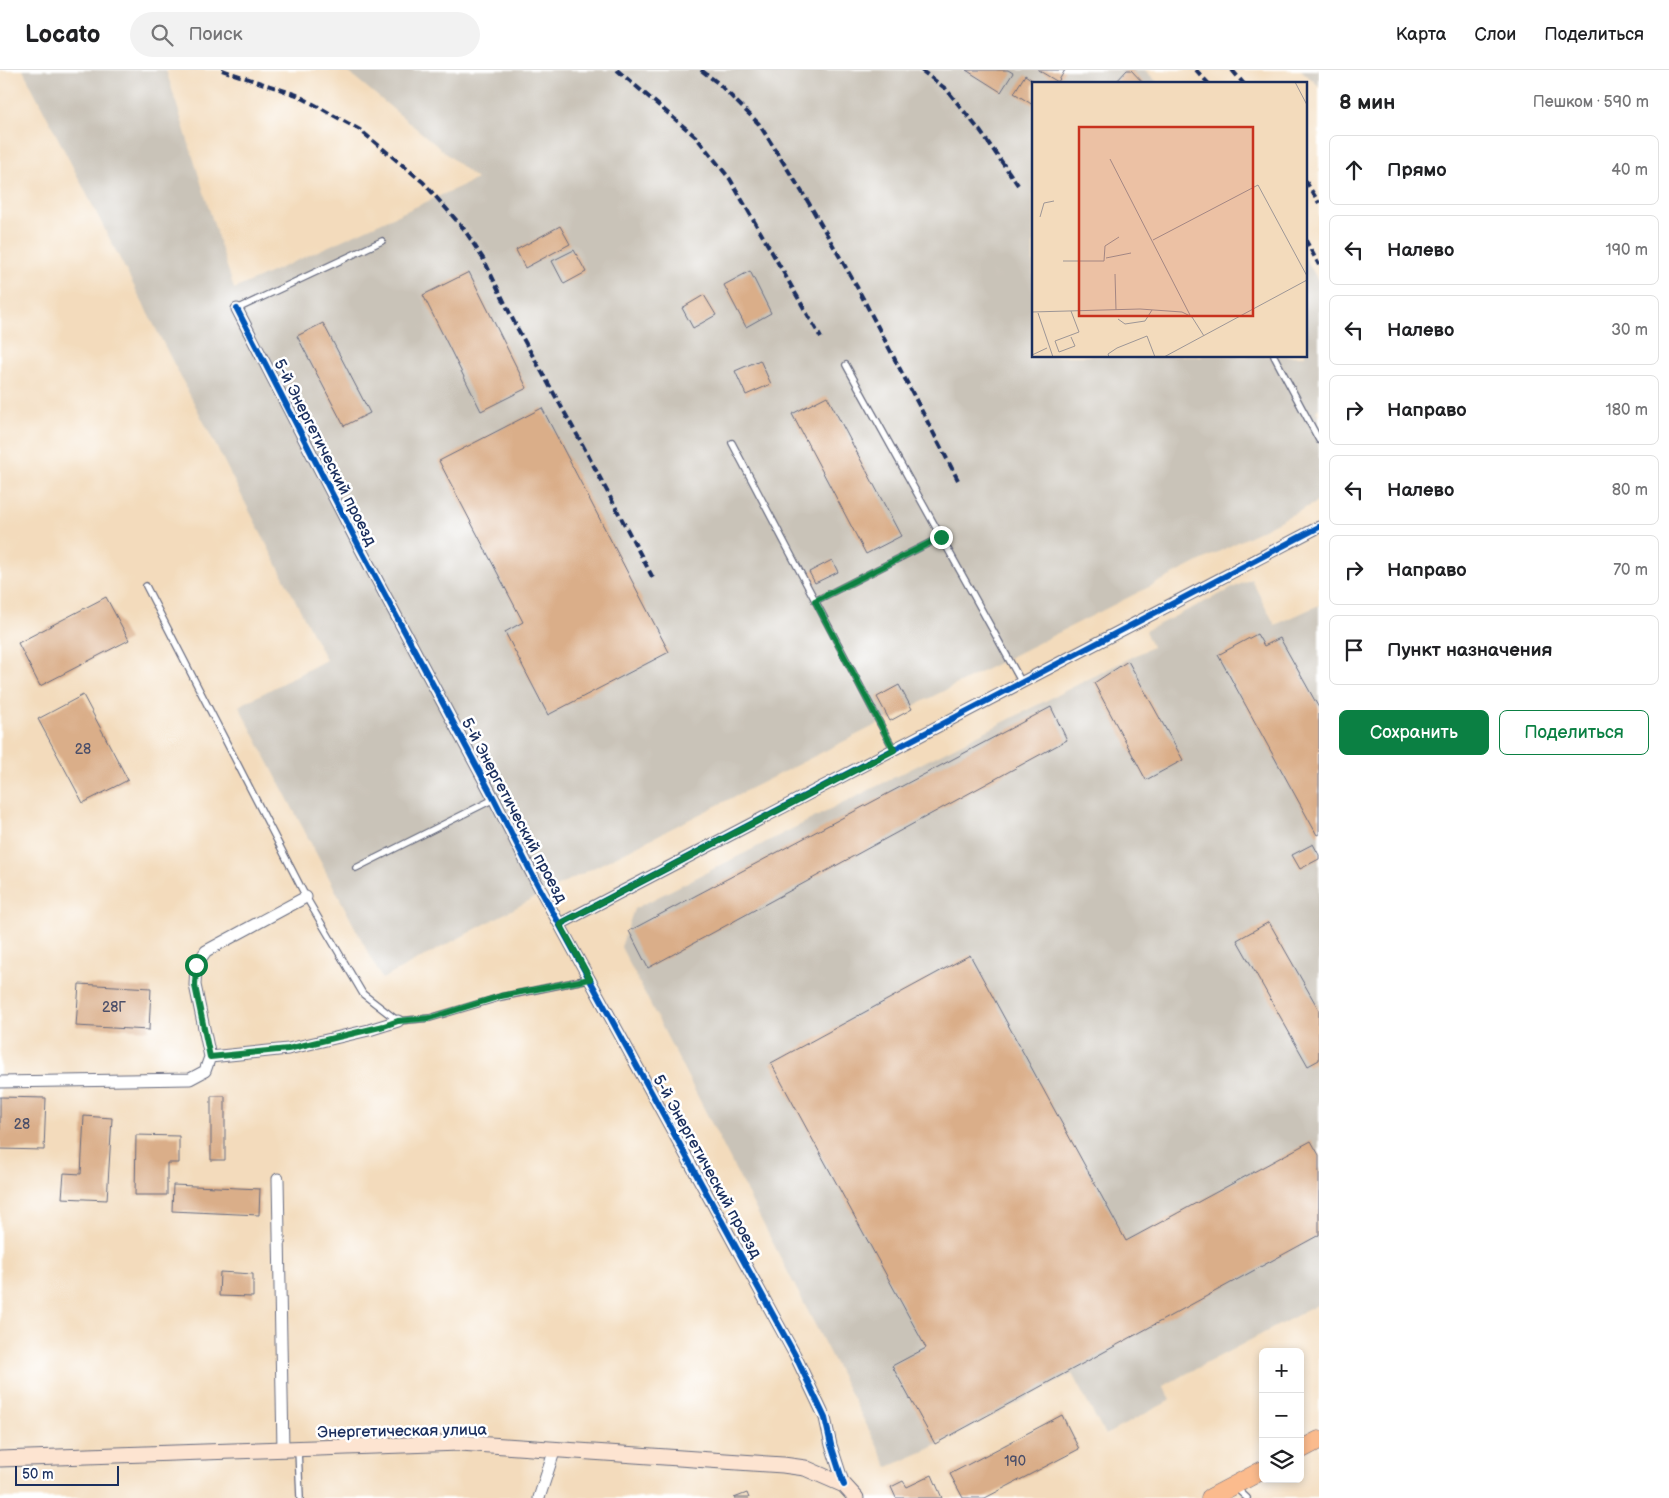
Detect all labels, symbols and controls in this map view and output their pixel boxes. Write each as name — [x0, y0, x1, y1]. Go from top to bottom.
search box — [130, 12, 480, 57]
text: Locato — [25, 20, 100, 49]
icon: search — [148, 21, 176, 49]
text: Поиск — [188, 23, 243, 46]
text: Карта — [1396, 24, 1446, 45]
text: Слои — [1474, 24, 1516, 45]
text: Поделиться — [1544, 24, 1644, 45]
inset map — [1032, 82, 1306, 358]
text: 8 мин — [1339, 90, 1395, 115]
text: Пешком · 590 m — [1533, 93, 1649, 112]
icon: ahead — [1340, 156, 1368, 184]
text: Прямо — [1387, 159, 1447, 182]
text: 40 m — [1611, 161, 1648, 180]
icon: left — [1340, 236, 1368, 264]
text: Налево — [1387, 239, 1454, 262]
text: 190 m — [1606, 241, 1648, 260]
icon: left — [1340, 316, 1368, 344]
text: Налево — [1387, 319, 1454, 342]
text: 30 m — [1611, 321, 1648, 340]
street label: 5-й Энергетический проезд — [269, 356, 380, 549]
icon: right — [1340, 396, 1368, 424]
text: Направо — [1387, 399, 1467, 422]
text: 180 m — [1606, 401, 1648, 420]
icon: left — [1340, 476, 1368, 504]
text: Налево — [1387, 479, 1454, 502]
text: 80 m — [1612, 481, 1648, 500]
route end — [930, 526, 953, 549]
icon: right — [1340, 556, 1368, 584]
text: Направо — [1387, 559, 1467, 582]
text: 70 m — [1613, 561, 1648, 580]
icon: arrive — [1340, 636, 1368, 664]
text: Пункт назначения — [1387, 639, 1552, 662]
button: Сохранить — [1339, 710, 1489, 755]
button: Поделиться — [1499, 710, 1649, 755]
street label: 5-й Энергетический проезд — [457, 715, 571, 907]
house number: 28 — [75, 741, 91, 758]
route start — [185, 954, 208, 977]
house number: 28Г — [102, 999, 126, 1016]
street label: 5-й Энергетический проезд — [648, 1072, 765, 1262]
house number: 28 — [14, 1116, 30, 1133]
map controls — [1259, 1348, 1304, 1483]
button: + — [1259, 1348, 1304, 1393]
button: − — [1259, 1393, 1304, 1438]
street label: Энергетическая улица — [317, 1421, 488, 1442]
button: layers — [1259, 1438, 1304, 1483]
house number: 190 — [1004, 1453, 1026, 1470]
scale bar — [15, 1463, 119, 1486]
text: 50 m — [22, 1466, 54, 1483]

